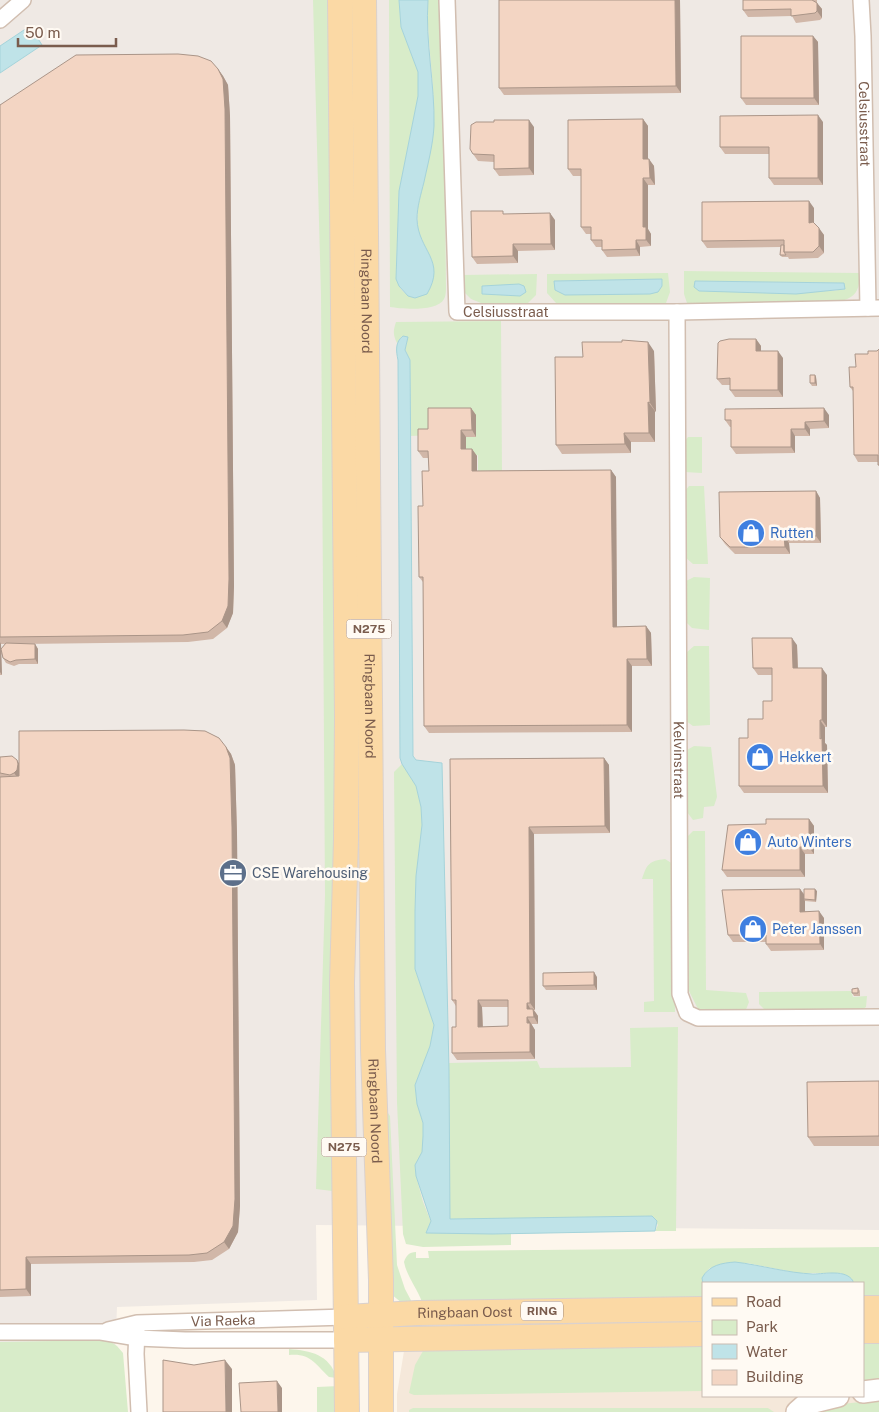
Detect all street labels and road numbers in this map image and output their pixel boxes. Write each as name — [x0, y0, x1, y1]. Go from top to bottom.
street label: Celsiusstraat — [856, 81, 873, 167]
street label: Ringbaan Noord — [358, 248, 375, 354]
street label: Celsiusstraat — [463, 304, 549, 320]
road number: N275 — [346, 620, 392, 638]
street label: Ringbaan Noord — [362, 653, 379, 759]
street label: Kelvinstraat — [671, 721, 687, 799]
street label: Ringbaan Noord — [365, 1058, 385, 1164]
road number: N275 — [322, 1138, 366, 1156]
road number: RING — [521, 1302, 563, 1320]
street label: Ringbaan Oost — [417, 1304, 513, 1321]
street label: Via Raeka — [191, 1312, 256, 1329]

